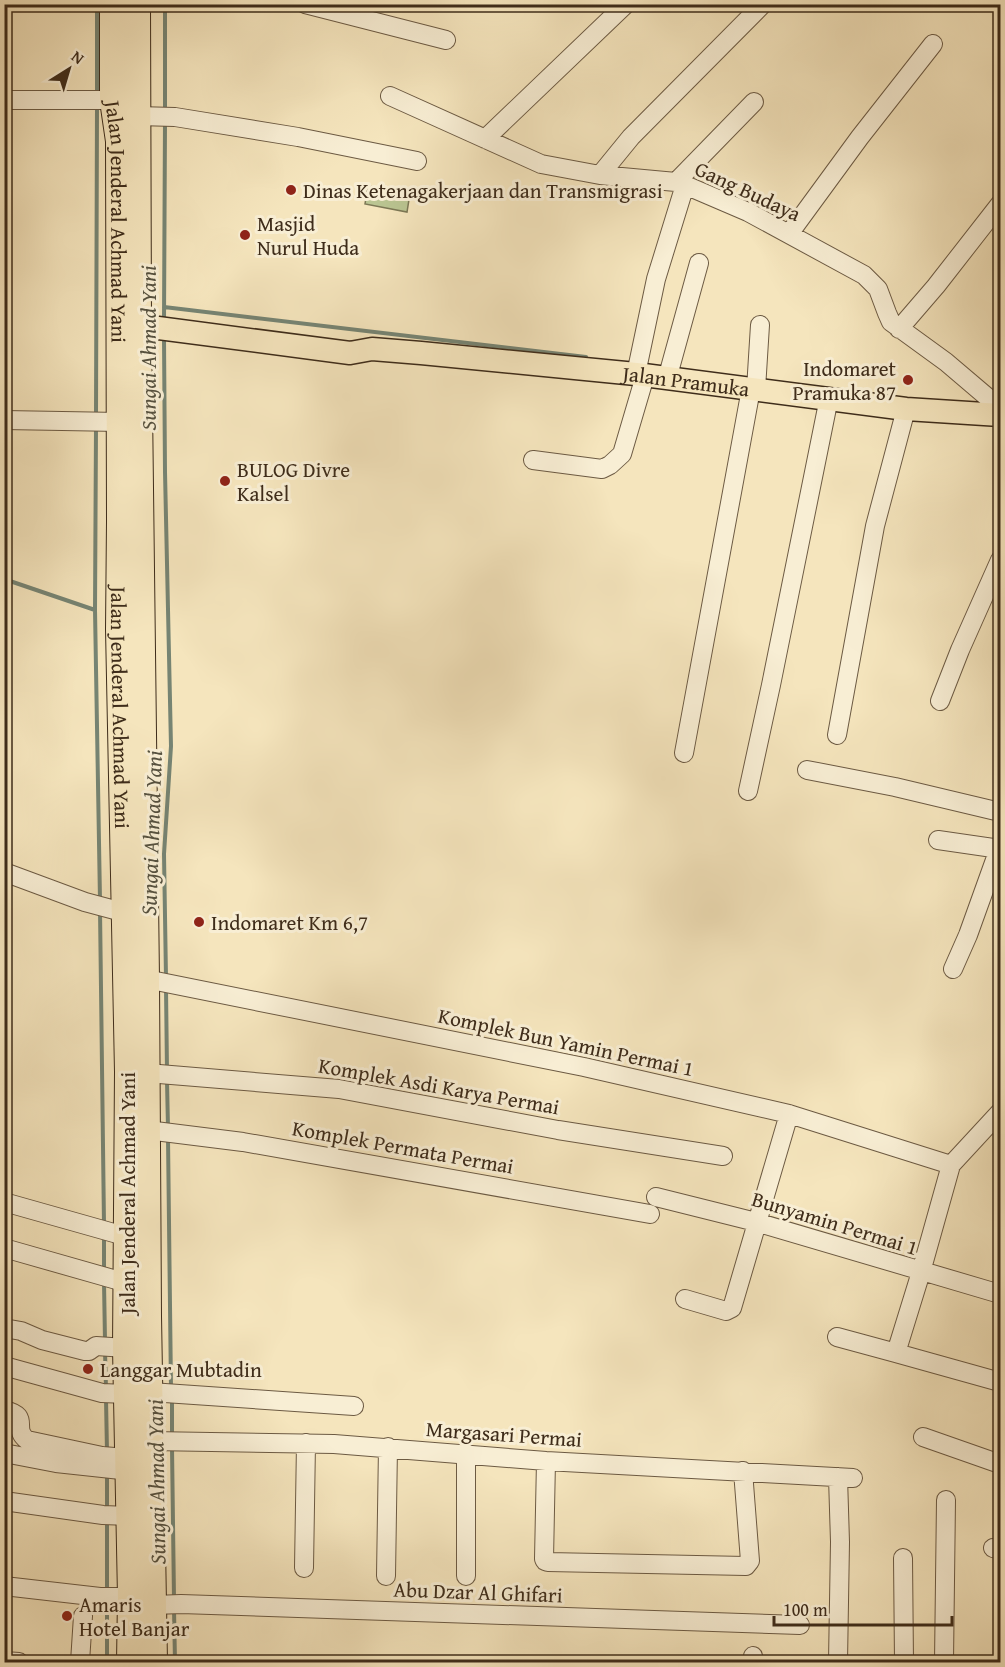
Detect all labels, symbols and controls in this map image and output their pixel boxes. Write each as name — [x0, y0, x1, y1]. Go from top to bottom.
north arrow — [39, 39, 99, 99]
text: N — [67, 44, 90, 70]
street label: Jalan Jenderal Achmad Yani — [97, 95, 135, 343]
street label: Gang Budaya — [690, 153, 806, 229]
place label: Dinas Ketenagakerjaan dan Transmigrasi — [303, 175, 663, 206]
marker: Dinas Ketenagakerjaan dan Transmigrasi — [284, 183, 298, 197]
place label: Masjid Nurul Huda — [257, 208, 359, 263]
marker: Masjid Nurul Huda — [238, 228, 252, 242]
water label: Sungai Ahmad Yani — [132, 265, 164, 431]
place label: Indomaret Pramuka 87 — [792, 353, 897, 408]
street label: Jalan Pramuka — [618, 357, 751, 404]
marker: Indomaret Pramuka 87 — [901, 373, 915, 387]
place label: BULOG Divre Kalsel — [237, 454, 350, 509]
marker: BULOG Divre Kalsel — [218, 474, 232, 488]
street label: Jalan Jenderal Achmad Yani — [103, 583, 139, 829]
water label: Sungai Ahmad Yani — [132, 749, 170, 916]
place label: Indomaret Km 6,7 — [211, 907, 368, 938]
marker: Indomaret Km 6,7 — [192, 915, 206, 929]
street label: Komplek Bun Yamin Permai 1 — [435, 1000, 697, 1084]
street label: Komplek Asdi Karya Permai — [316, 1050, 562, 1122]
street label: Jalan Jenderal Achmad Yani — [112, 1072, 143, 1317]
street label: Komplek Permata Permai — [290, 1112, 516, 1182]
street label: Bunyamin Permai 1 — [748, 1183, 922, 1263]
place label: Langgar Mubtadin — [100, 1354, 262, 1385]
marker: Langgar Mubtadin — [81, 1362, 95, 1376]
water label: Sungai Ahmad Yani — [139, 1399, 173, 1565]
street label: Margasari Permai — [425, 1413, 583, 1455]
street label: Abu Dzar Al Ghifari — [393, 1574, 563, 1610]
place label: Amaris Hotel Banjar — [79, 1589, 190, 1644]
scale bar — [774, 1589, 952, 1627]
text: 100 m — [783, 1596, 828, 1623]
marker: Amaris Hotel Banjar — [60, 1609, 74, 1623]

